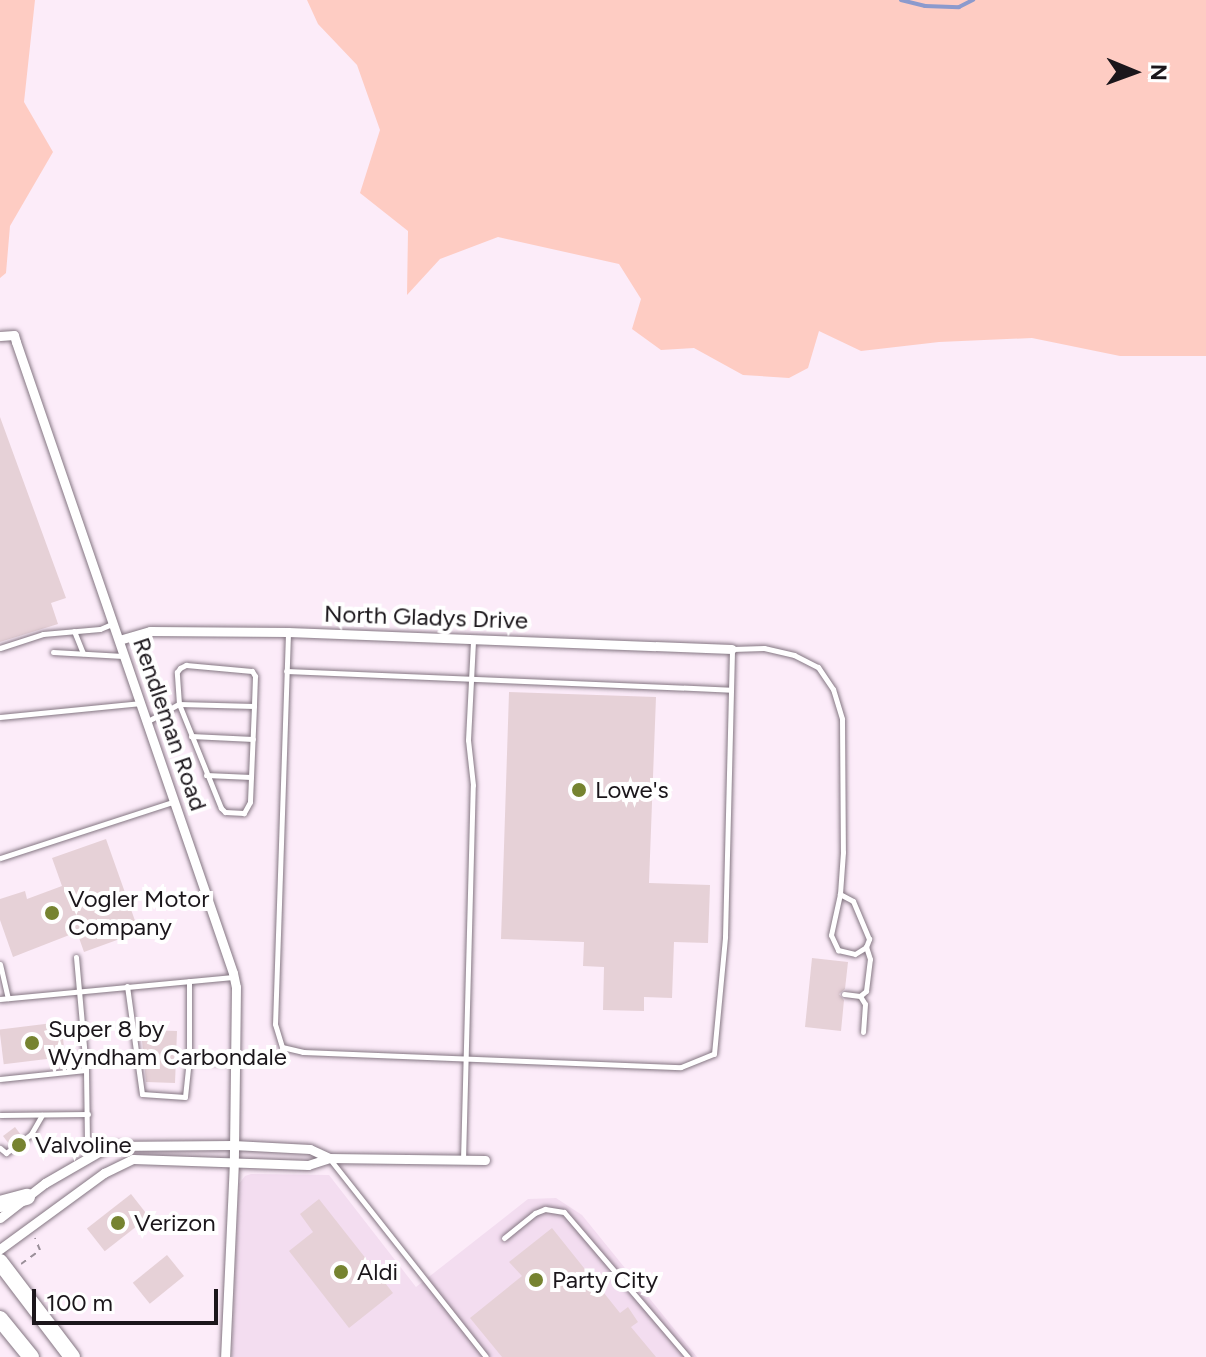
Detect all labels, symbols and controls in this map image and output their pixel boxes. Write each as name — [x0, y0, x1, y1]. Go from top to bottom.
north arrow — [1094, 32, 1174, 112]
text: N — [1145, 64, 1172, 81]
street label: North Gladys Drive — [324, 599, 528, 635]
street label: Rendleman Road — [127, 634, 213, 814]
place label: Lowe's — [595, 776, 669, 804]
marker: Lowe's — [570, 781, 588, 799]
place label: Vogler Motor Company — [68, 885, 209, 941]
marker: Vogler Motor Company — [43, 904, 61, 922]
place label: Super 8 by Wyndham Carbondale — [48, 1015, 287, 1071]
marker: Super 8 by Wyndham Carbondale — [23, 1034, 41, 1052]
place label: Valvoline — [35, 1131, 132, 1159]
marker: Valvoline — [10, 1136, 28, 1154]
place label: Verizon — [134, 1209, 216, 1237]
marker: Verizon — [109, 1214, 127, 1232]
place label: Aldi — [357, 1258, 398, 1286]
marker: Aldi — [332, 1263, 350, 1281]
place label: Party City — [552, 1266, 658, 1294]
marker: Party City — [527, 1271, 545, 1289]
scale bar — [36, 1273, 222, 1323]
text: 100 m — [46, 1288, 113, 1317]

